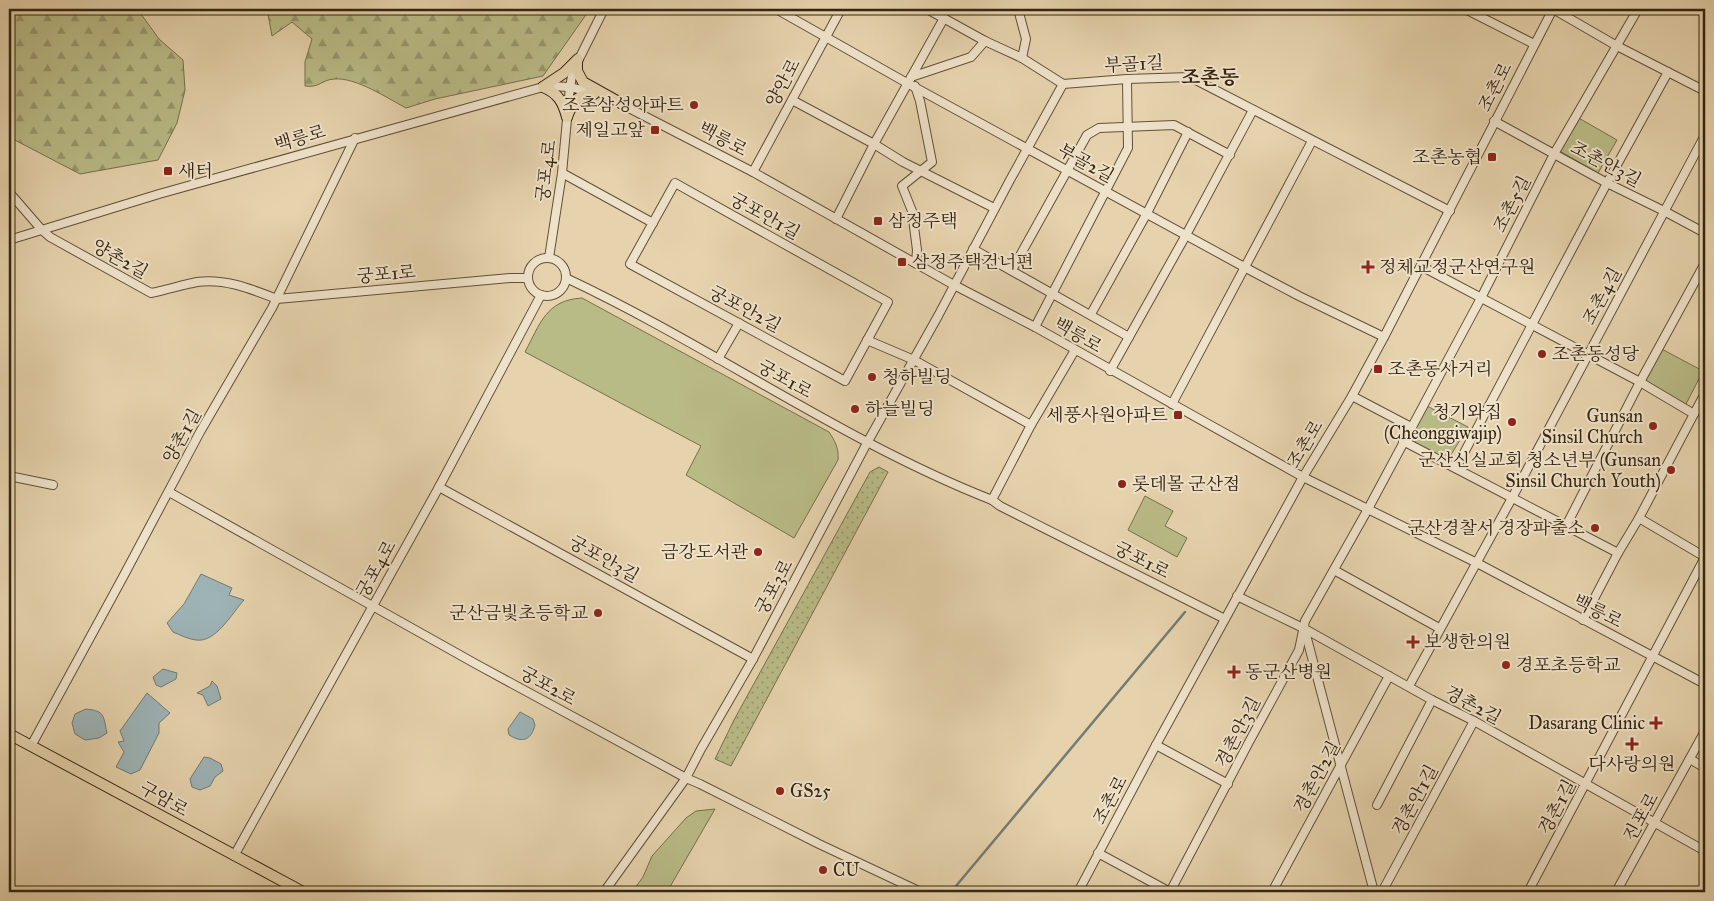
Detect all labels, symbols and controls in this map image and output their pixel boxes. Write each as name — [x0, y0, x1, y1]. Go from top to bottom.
street label: 부골1길 — [1104, 51, 1164, 77]
street label: 양안로 — [761, 55, 805, 111]
street label: 조촌로 — [1473, 59, 1517, 115]
district label: 조촌동 — [1181, 65, 1240, 89]
place label: 조촌삼성아파트 — [562, 94, 685, 116]
marker: 조촌삼성아파트 — [688, 99, 700, 111]
street label: 백릉로 — [695, 117, 751, 161]
place label: 제일고앞 — [575, 119, 646, 141]
street label: 백릉로 — [272, 120, 328, 156]
marker: 제일고앞 — [649, 124, 661, 136]
street label: 조촌안3길 — [1567, 136, 1645, 192]
street label: 궁포4로 — [531, 139, 561, 203]
street label: 부골2길 — [1054, 139, 1118, 187]
place label: 조촌농협 — [1412, 146, 1482, 168]
marker: 조촌농협 — [1486, 151, 1498, 163]
place label: 새터 — [178, 160, 213, 182]
marker: 새터 — [162, 165, 174, 177]
street label: 조촌5길 — [1488, 172, 1536, 236]
street label: 궁포안1길 — [726, 188, 804, 244]
place label: 삼정주택 — [888, 210, 958, 232]
marker: 삼정주택 — [872, 215, 884, 227]
street label: 양촌2길 — [88, 235, 152, 283]
place label: 삼정주택건너편 — [912, 251, 1034, 273]
marker: 삼정주택건너편 — [896, 256, 908, 268]
place label: 정체교정군산연구원 — [1379, 256, 1536, 278]
street label: 궁포1로 — [356, 260, 416, 288]
marker: 정체교정군산연구원 — [1361, 260, 1375, 274]
street label: 조촌4길 — [1578, 263, 1626, 329]
street label: 궁포안2길 — [705, 281, 785, 337]
street label: 백릉로 — [1050, 312, 1106, 358]
place label: 조촌동성당 — [1552, 343, 1640, 365]
marker: 조촌동성당 — [1536, 348, 1548, 360]
street label: 궁포1로 — [754, 355, 816, 403]
place label: 조촌동사거리 — [1388, 358, 1492, 380]
marker: 조촌동사거리 — [1372, 363, 1384, 375]
place label: 청하빌딩 — [882, 366, 952, 388]
marker: 청하빌딩 — [866, 371, 878, 383]
place label: 하늘빌딩 — [865, 398, 935, 420]
place label: 청기와집 (Cheonggiwajip) — [1384, 401, 1502, 445]
marker: 하늘빌딩 — [849, 403, 861, 415]
place label: 세풍사원아파트 — [1046, 404, 1169, 426]
street label: 양촌1길 — [158, 405, 206, 467]
place label: Gunsan Sinsil Church — [1542, 405, 1643, 448]
marker: 세풍사원아파트 — [1172, 409, 1184, 421]
street label: 조촌로 — [1282, 416, 1328, 472]
marker: 청기와집 (Cheonggiwajip) — [1506, 416, 1518, 428]
marker: Gunsan Sinsil Church — [1647, 420, 1659, 432]
place label: 군산신실교회 청소년부 (Gunsan Sinsil Church Youth) — [1418, 449, 1661, 493]
marker: 군산신실교회 청소년부 (Gunsan Sinsil Church Youth) — [1665, 464, 1677, 476]
place label: 롯데몰 군산점 — [1132, 473, 1240, 495]
marker: 롯데몰 군산점 — [1116, 478, 1128, 490]
place label: 군산경찰서 경장파출소 — [1407, 517, 1585, 539]
marker: 군산경찰서 경장파출소 — [1589, 522, 1601, 534]
street label: 궁포안3길 — [565, 531, 643, 587]
street label: 궁포4로 — [351, 536, 401, 602]
street label: 궁포1로 — [1111, 537, 1173, 583]
place label: 금강도서관 — [661, 541, 749, 563]
marker: 금강도서관 — [752, 546, 764, 558]
street label: 궁포3로 — [750, 556, 798, 618]
street label: 백릉로 — [1570, 589, 1626, 633]
place label: 군산금빛초등학교 — [449, 602, 589, 624]
marker: 군산금빛초등학교 — [592, 607, 604, 619]
place label: 보생한의원 — [1424, 631, 1511, 653]
marker: 보생한의원 — [1406, 635, 1420, 649]
place label: 경포초등학교 — [1516, 654, 1621, 676]
marker: 경포초등학교 — [1500, 659, 1512, 671]
place label: 동군산병원 — [1245, 661, 1332, 683]
street label: 궁포2로 — [516, 662, 580, 710]
marker: 동군산병원 — [1227, 665, 1241, 679]
street label: 경촌2길 — [1441, 681, 1505, 729]
street label: 경촌안3길 — [1211, 693, 1265, 771]
place label: Dasarang Clinic — [1528, 712, 1645, 735]
marker: Dasarang Clinic — [1649, 716, 1663, 730]
street label: 경촌안2길 — [1289, 737, 1345, 817]
marker: 다사랑의원 — [1625, 737, 1639, 751]
place label: 다사랑의원 — [1589, 753, 1675, 775]
street label: 경촌안1길 — [1387, 761, 1443, 839]
street label: 조촌로 — [1088, 772, 1132, 828]
street label: 경촌1길 — [1533, 776, 1581, 838]
street label: 구암로 — [136, 777, 192, 821]
place label: GS25 — [790, 780, 831, 802]
marker: GS25 — [774, 785, 786, 797]
street label: 진포로 — [1619, 789, 1663, 845]
place label: CU — [833, 859, 860, 881]
marker: CU — [817, 864, 829, 876]

